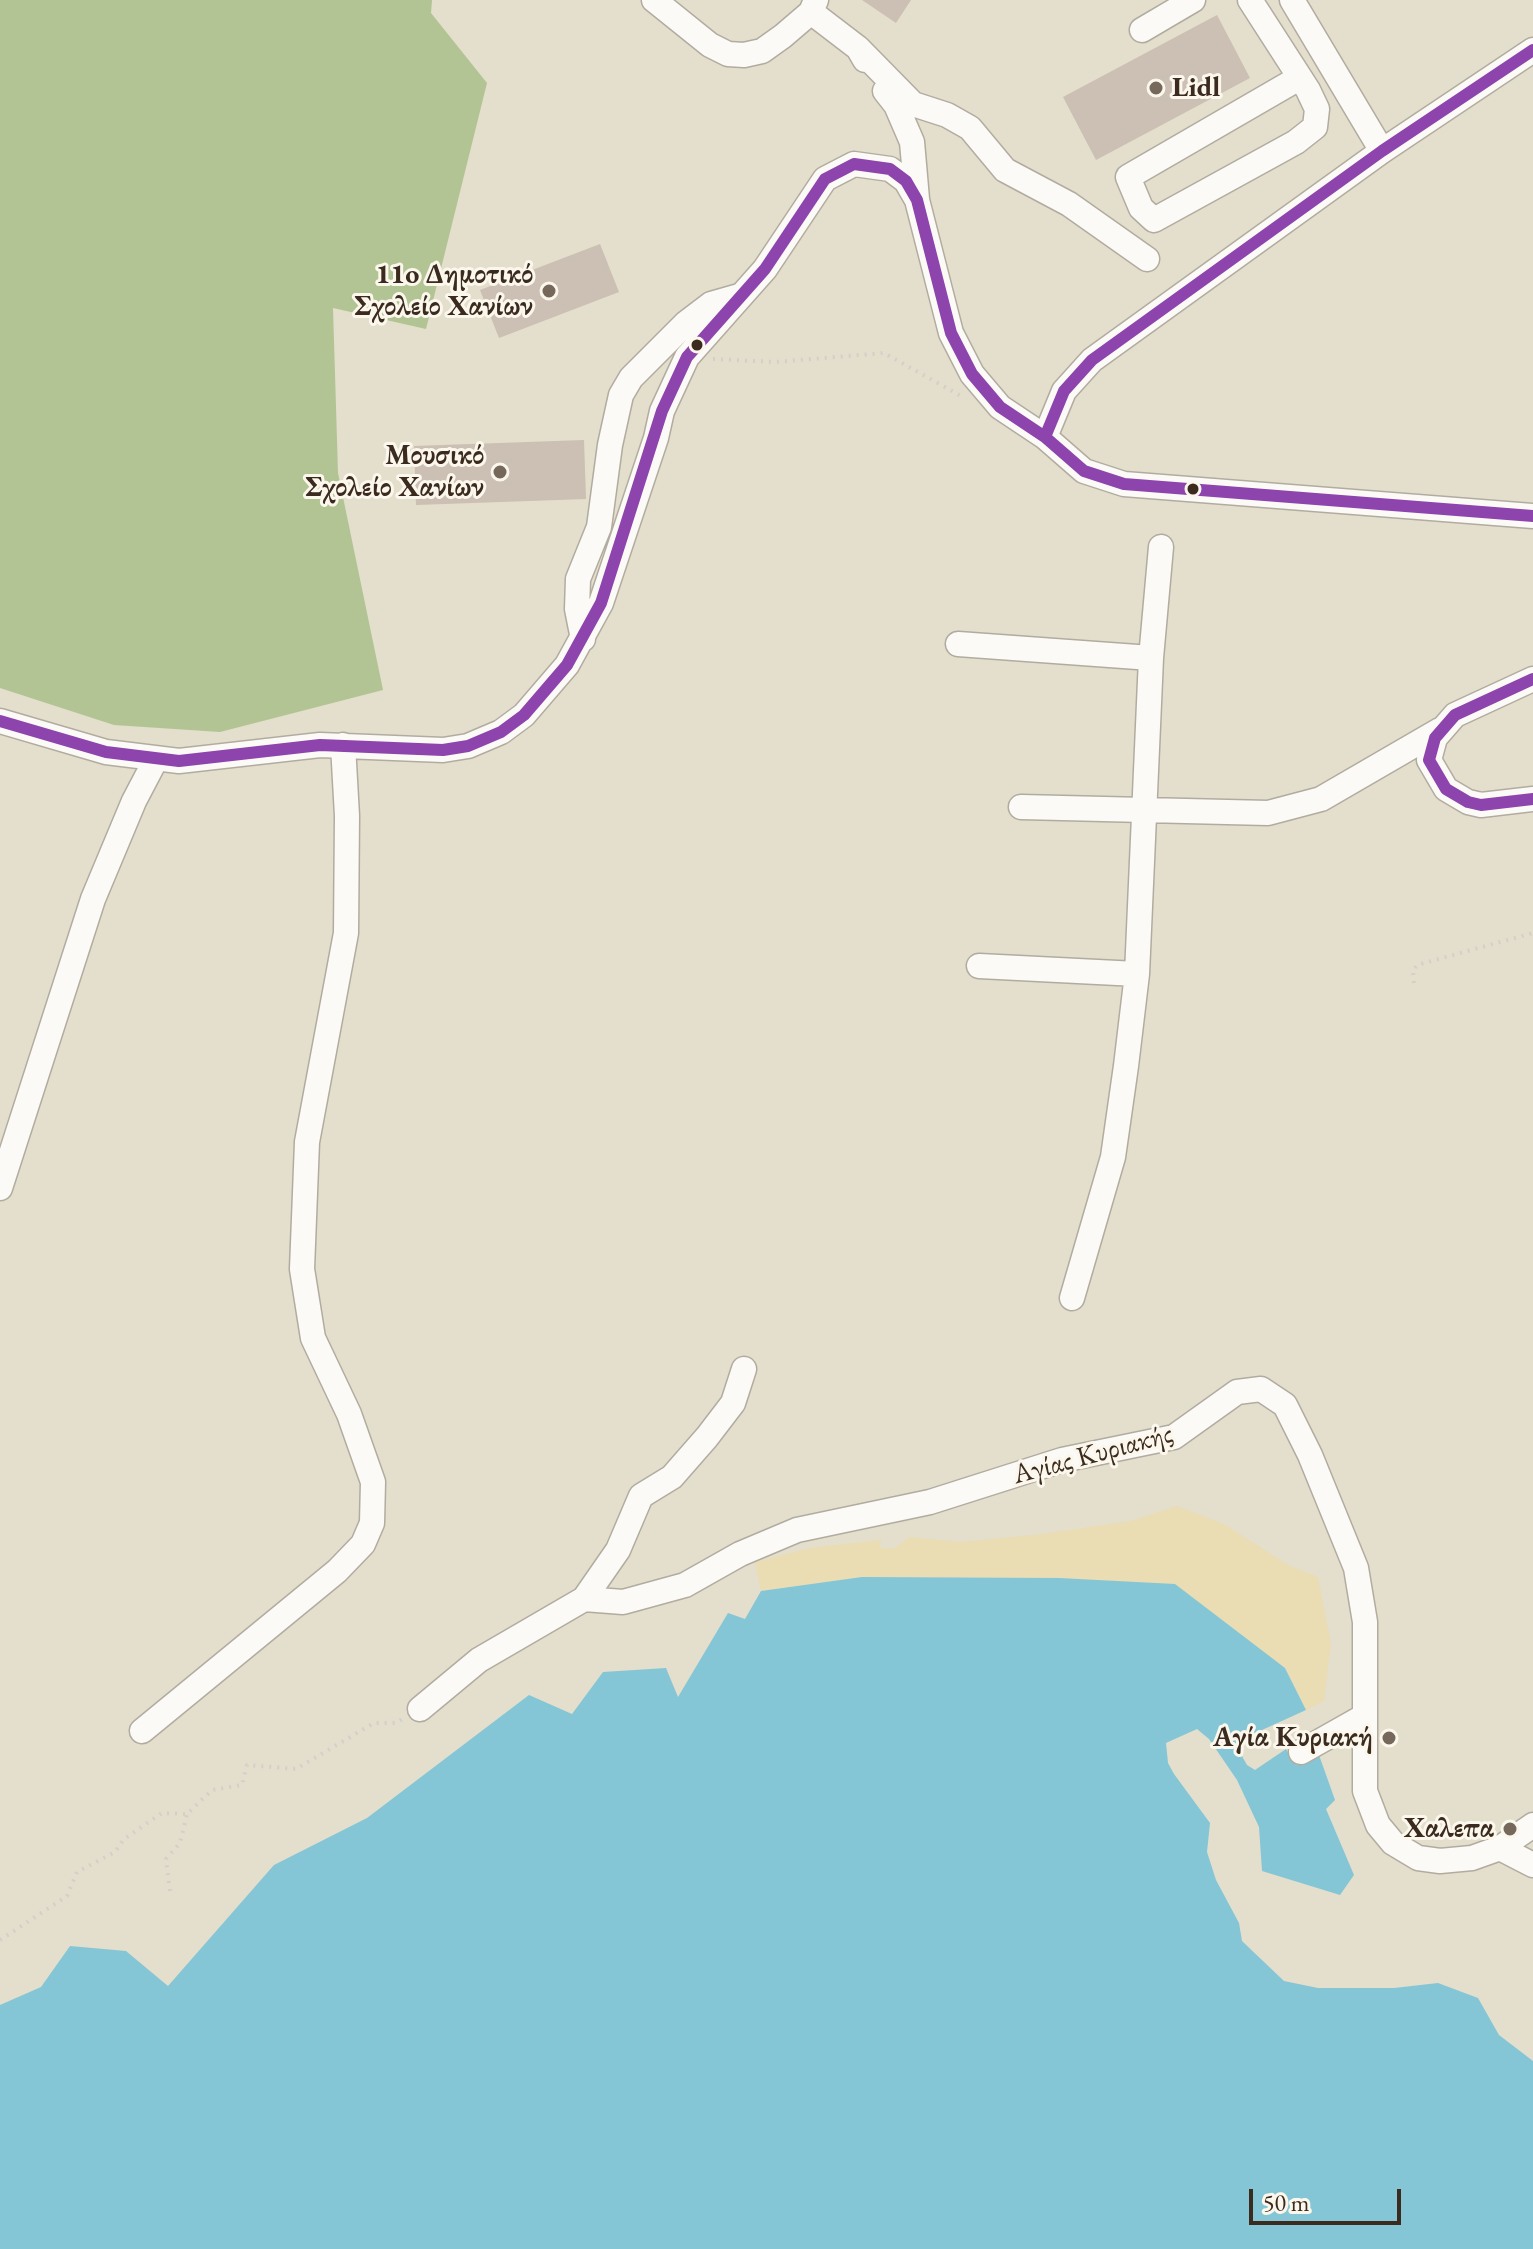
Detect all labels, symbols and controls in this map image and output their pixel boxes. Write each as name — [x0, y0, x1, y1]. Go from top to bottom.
place label: Lidl — [1172, 71, 1220, 105]
marker: Lidl — [1147, 79, 1165, 97]
place label: 11o Δημοτικό Σχολείο Χανίων — [354, 258, 533, 324]
marker: 11o Δημοτικό Σχολείο Χανίων — [540, 282, 558, 300]
unlabelled marker — [689, 337, 705, 353]
place label: Μουσικό Σχολείο Χανίων — [305, 439, 484, 505]
marker: Μουσικό Σχολείο Χανίων — [491, 463, 509, 481]
unlabelled marker — [1185, 481, 1201, 497]
street label: Αγίας Κυριακής — [1009, 1418, 1177, 1492]
place label: Αγία Κυριακή — [1213, 1721, 1373, 1755]
marker: Αγία Κυριακή — [1380, 1729, 1398, 1747]
place label: Χαλεπα — [1404, 1812, 1494, 1846]
marker: Χαλεπα — [1501, 1820, 1519, 1838]
scale bar — [1253, 2173, 1405, 2223]
text: 50 m — [1263, 2187, 1310, 2218]

